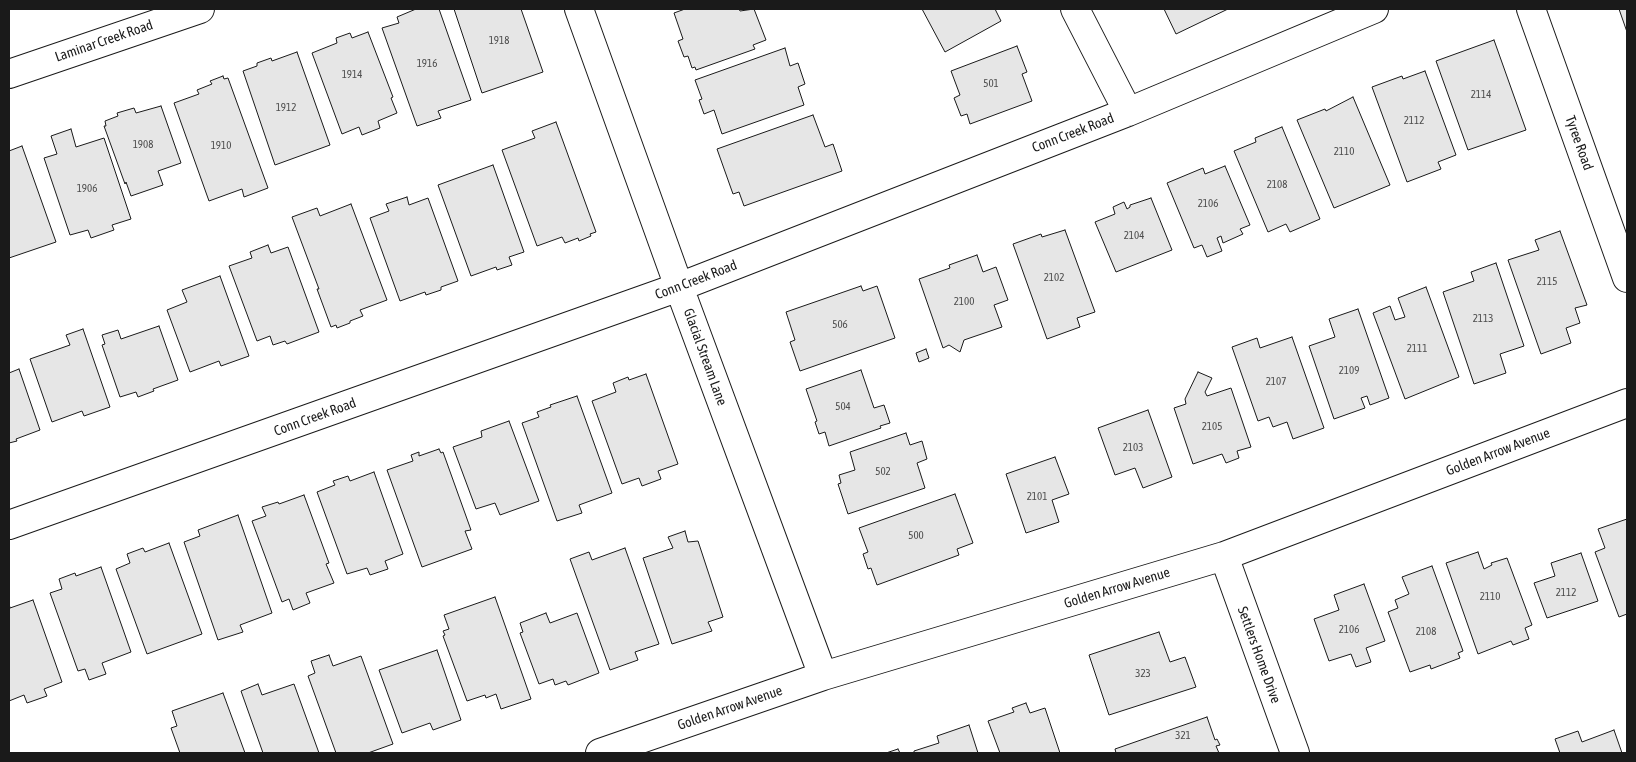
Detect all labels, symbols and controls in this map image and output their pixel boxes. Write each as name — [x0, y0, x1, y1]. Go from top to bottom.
street label: Laminar Creek Road — [53, 16, 155, 66]
house number: 1918 — [489, 34, 509, 48]
house number: 1916 — [417, 57, 437, 71]
house number: 1914 — [342, 68, 362, 82]
house number: 501 — [983, 77, 999, 91]
house number: 2114 — [1471, 88, 1491, 102]
house number: 1912 — [276, 101, 296, 115]
street label: Conn Creek Road — [1030, 110, 1116, 156]
street label: Tyree Road — [1561, 113, 1597, 173]
house number: 2112 — [1404, 114, 1424, 128]
house number: 1908 — [133, 138, 153, 152]
house number: 1910 — [211, 139, 231, 153]
house number: 2110 — [1334, 145, 1354, 159]
house number: 2108 — [1267, 178, 1287, 192]
house number: 1906 — [77, 182, 97, 196]
house number: 2106 — [1198, 197, 1218, 211]
house number: 2104 — [1124, 229, 1144, 243]
street label: Conn Creek Road — [653, 257, 739, 303]
house number: 2102 — [1044, 271, 1064, 285]
house number: 2115 — [1537, 275, 1557, 289]
house number: 2100 — [954, 295, 974, 309]
street label: Glacial Stream Lane — [680, 306, 730, 408]
house number: 2113 — [1473, 312, 1493, 326]
house number: 506 — [832, 318, 848, 332]
house number: 2111 — [1407, 342, 1427, 356]
house number: 2109 — [1339, 364, 1359, 378]
house number: 2107 — [1266, 375, 1286, 389]
street label: Conn Creek Road — [272, 394, 358, 440]
house number: 504 — [835, 400, 851, 414]
house number: 2105 — [1202, 420, 1222, 434]
street label: Golden Arrow Avenue — [1444, 424, 1552, 480]
house number: 2103 — [1123, 441, 1143, 455]
house number: 502 — [875, 465, 891, 479]
house number: 2101 — [1027, 490, 1047, 504]
house number: 500 — [908, 529, 924, 543]
street label: Golden Arrow Avenue — [1062, 564, 1172, 612]
house number: 2112 — [1556, 586, 1576, 600]
house number: 2110 — [1480, 590, 1500, 604]
street label: Settlers Home Drive — [1234, 604, 1284, 706]
house number: 2106 — [1339, 623, 1359, 637]
house number: 2108 — [1416, 625, 1436, 639]
house number: 323 — [1135, 667, 1151, 681]
street label: Golden Arrow Avenue — [675, 682, 785, 734]
house number: 321 — [1175, 729, 1191, 743]

